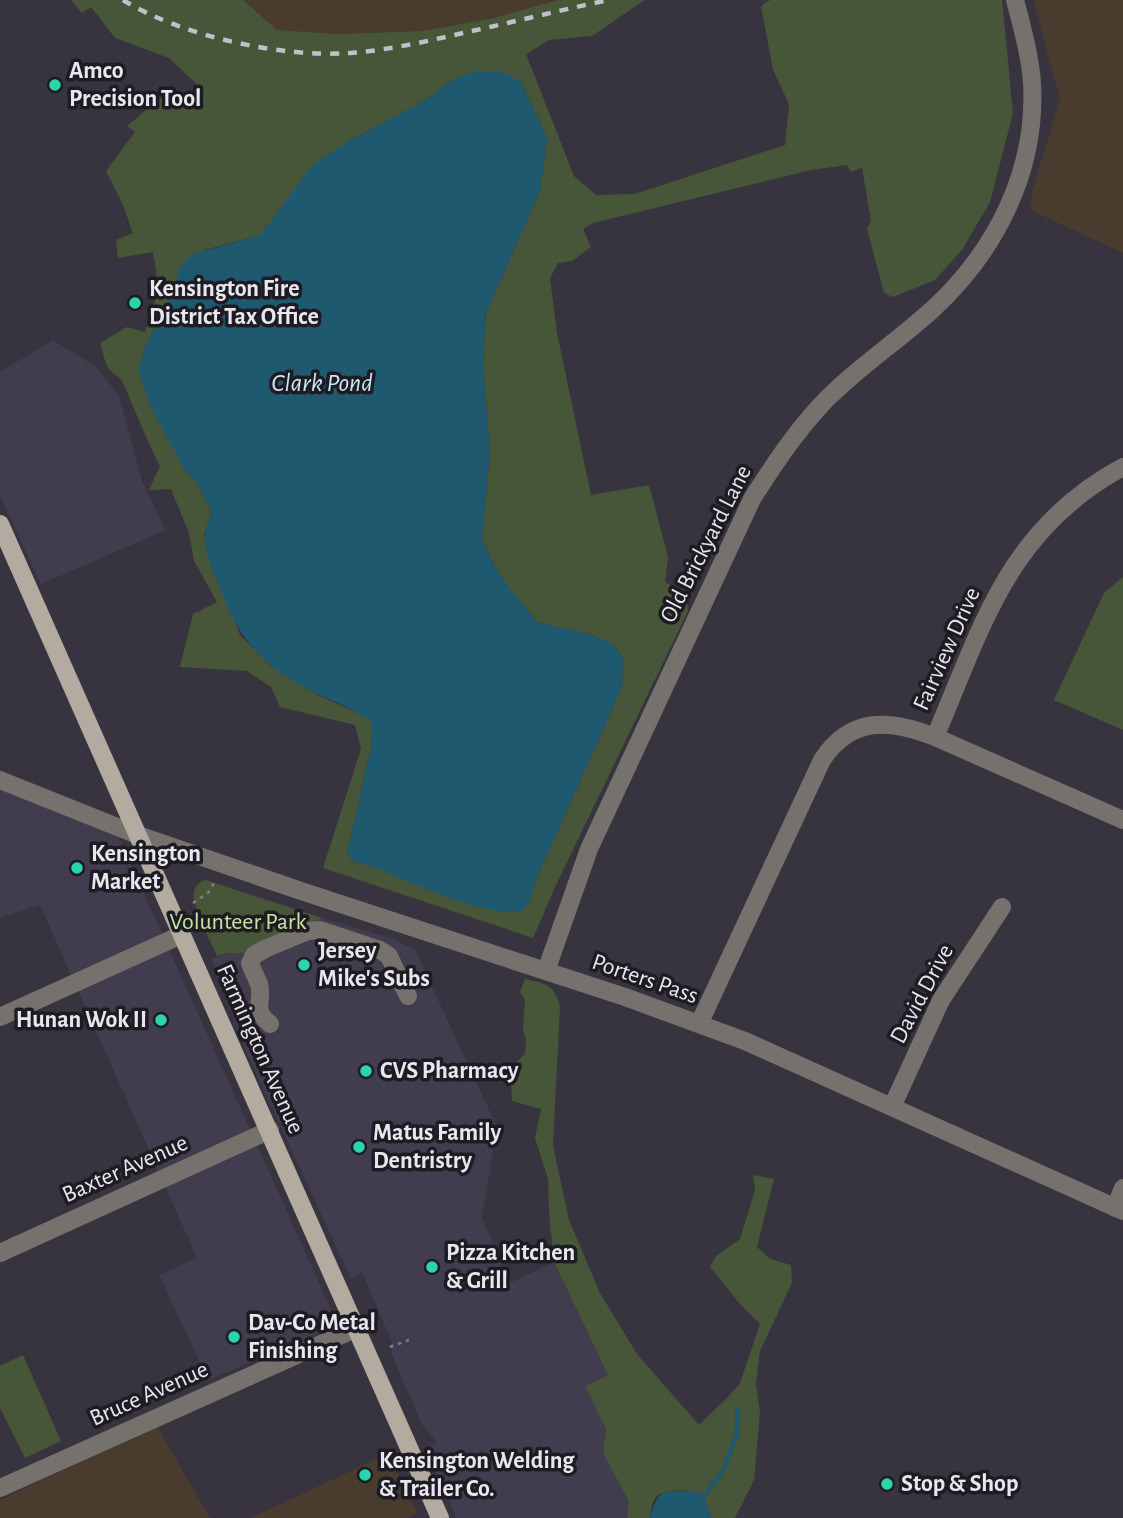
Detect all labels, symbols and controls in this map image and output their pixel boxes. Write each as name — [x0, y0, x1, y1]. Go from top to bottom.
place label: Amco Precision Tool — [69, 59, 201, 111]
marker: Amco Precision Tool — [47, 77, 63, 93]
place label: Kensington Fire District Tax Office — [149, 277, 319, 329]
marker: Kensington Fire District Tax Office — [127, 295, 143, 311]
water label: Clark Pond — [271, 370, 373, 396]
street label: Old Brickyard Lane — [656, 461, 756, 627]
street label: Fairview Drive — [909, 584, 985, 714]
place label: Kensington Market — [91, 842, 201, 894]
marker: Kensington Market — [69, 860, 85, 876]
park label: Volunteer Park — [169, 910, 307, 934]
place label: Jersey Mike's Subs — [318, 939, 430, 991]
street label: David Drive — [886, 940, 958, 1048]
street label: Porters Pass — [589, 950, 701, 1008]
marker: Jersey Mike's Subs — [296, 957, 312, 973]
street label: Farmington Avenue — [212, 961, 308, 1137]
place label: Hunan Wok II — [16, 1008, 147, 1032]
marker: Hunan Wok II — [153, 1012, 169, 1028]
place label: CVS Pharmacy — [380, 1059, 519, 1083]
marker: CVS Pharmacy — [358, 1063, 374, 1079]
place label: Matus Family Dentristry — [373, 1121, 502, 1173]
street label: Baxter Avenue — [59, 1131, 191, 1207]
marker: Matus Family Dentristry — [351, 1139, 367, 1155]
place label: Pizza Kitchen & Grill — [446, 1241, 575, 1293]
marker: Pizza Kitchen & Grill — [424, 1259, 440, 1275]
place label: Dav-Co Metal Finishing — [248, 1311, 376, 1363]
marker: Dav-Co Metal Finishing — [226, 1329, 242, 1345]
street label: Bruce Avenue — [86, 1357, 212, 1431]
place label: Kensington Welding & Trailer Co. — [379, 1449, 575, 1501]
marker: Kensington Welding & Trailer Co. — [357, 1467, 373, 1483]
place label: Stop & Shop — [901, 1472, 1018, 1496]
marker: Stop & Shop — [879, 1476, 895, 1492]

